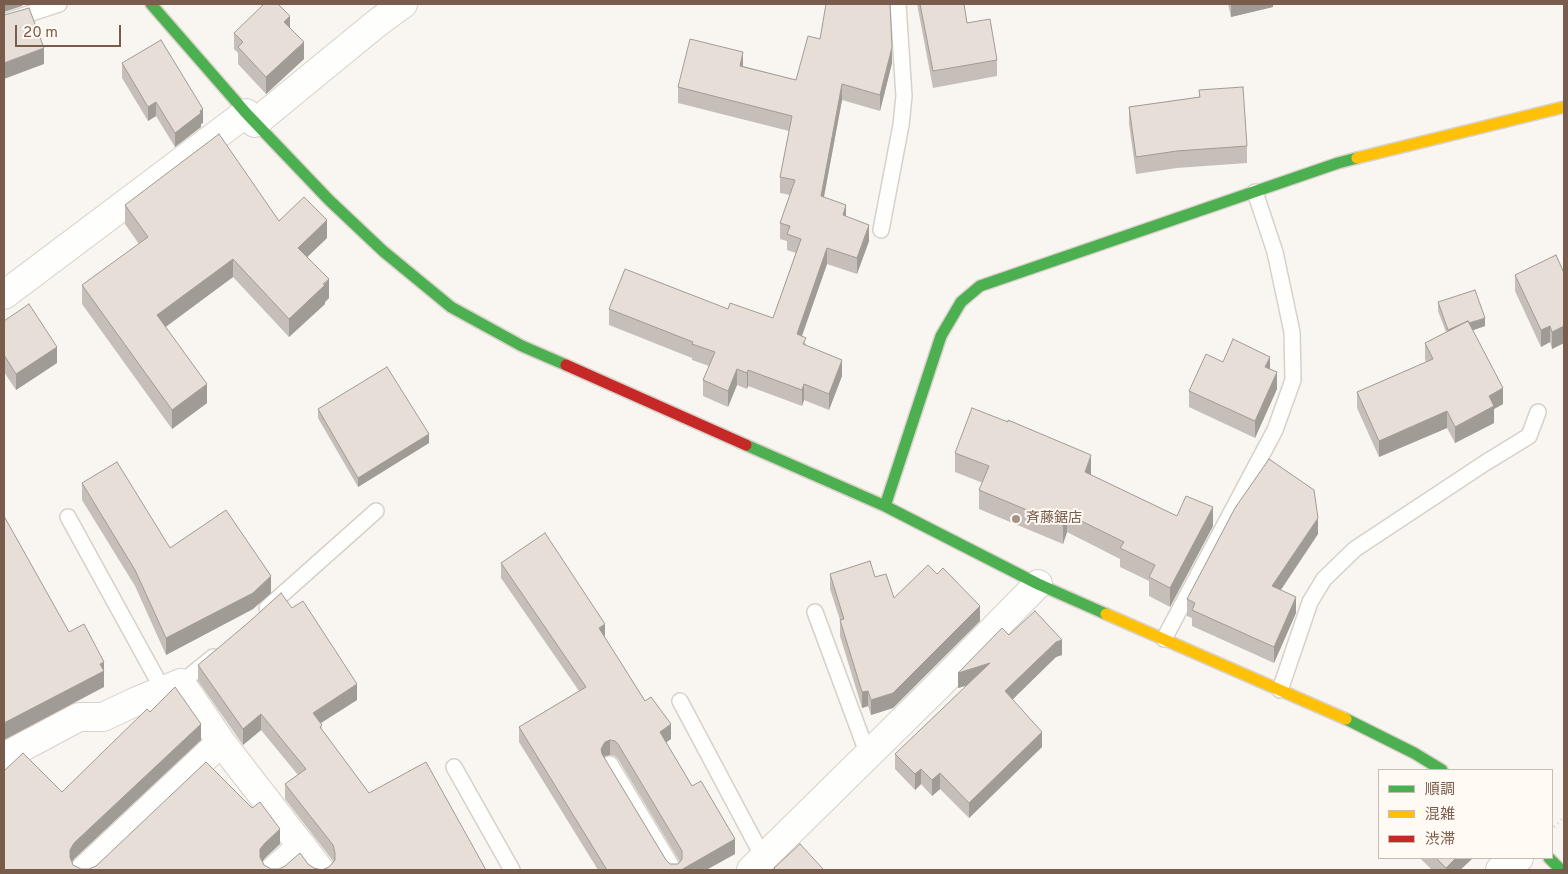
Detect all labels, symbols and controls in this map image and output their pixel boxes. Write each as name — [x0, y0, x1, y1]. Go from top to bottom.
scale bar — [18, 15, 124, 47]
text: 20 m — [23, 24, 58, 43]
place label: 斉藤鋸店 — [1026, 511, 1082, 527]
marker: 斉藤鋸店 — [1010, 513, 1022, 525]
legend — [1378, 769, 1553, 859]
text: 順調 — [1425, 781, 1455, 800]
text: 混雑 — [1425, 806, 1455, 825]
text: 渋滞 — [1425, 831, 1455, 850]

